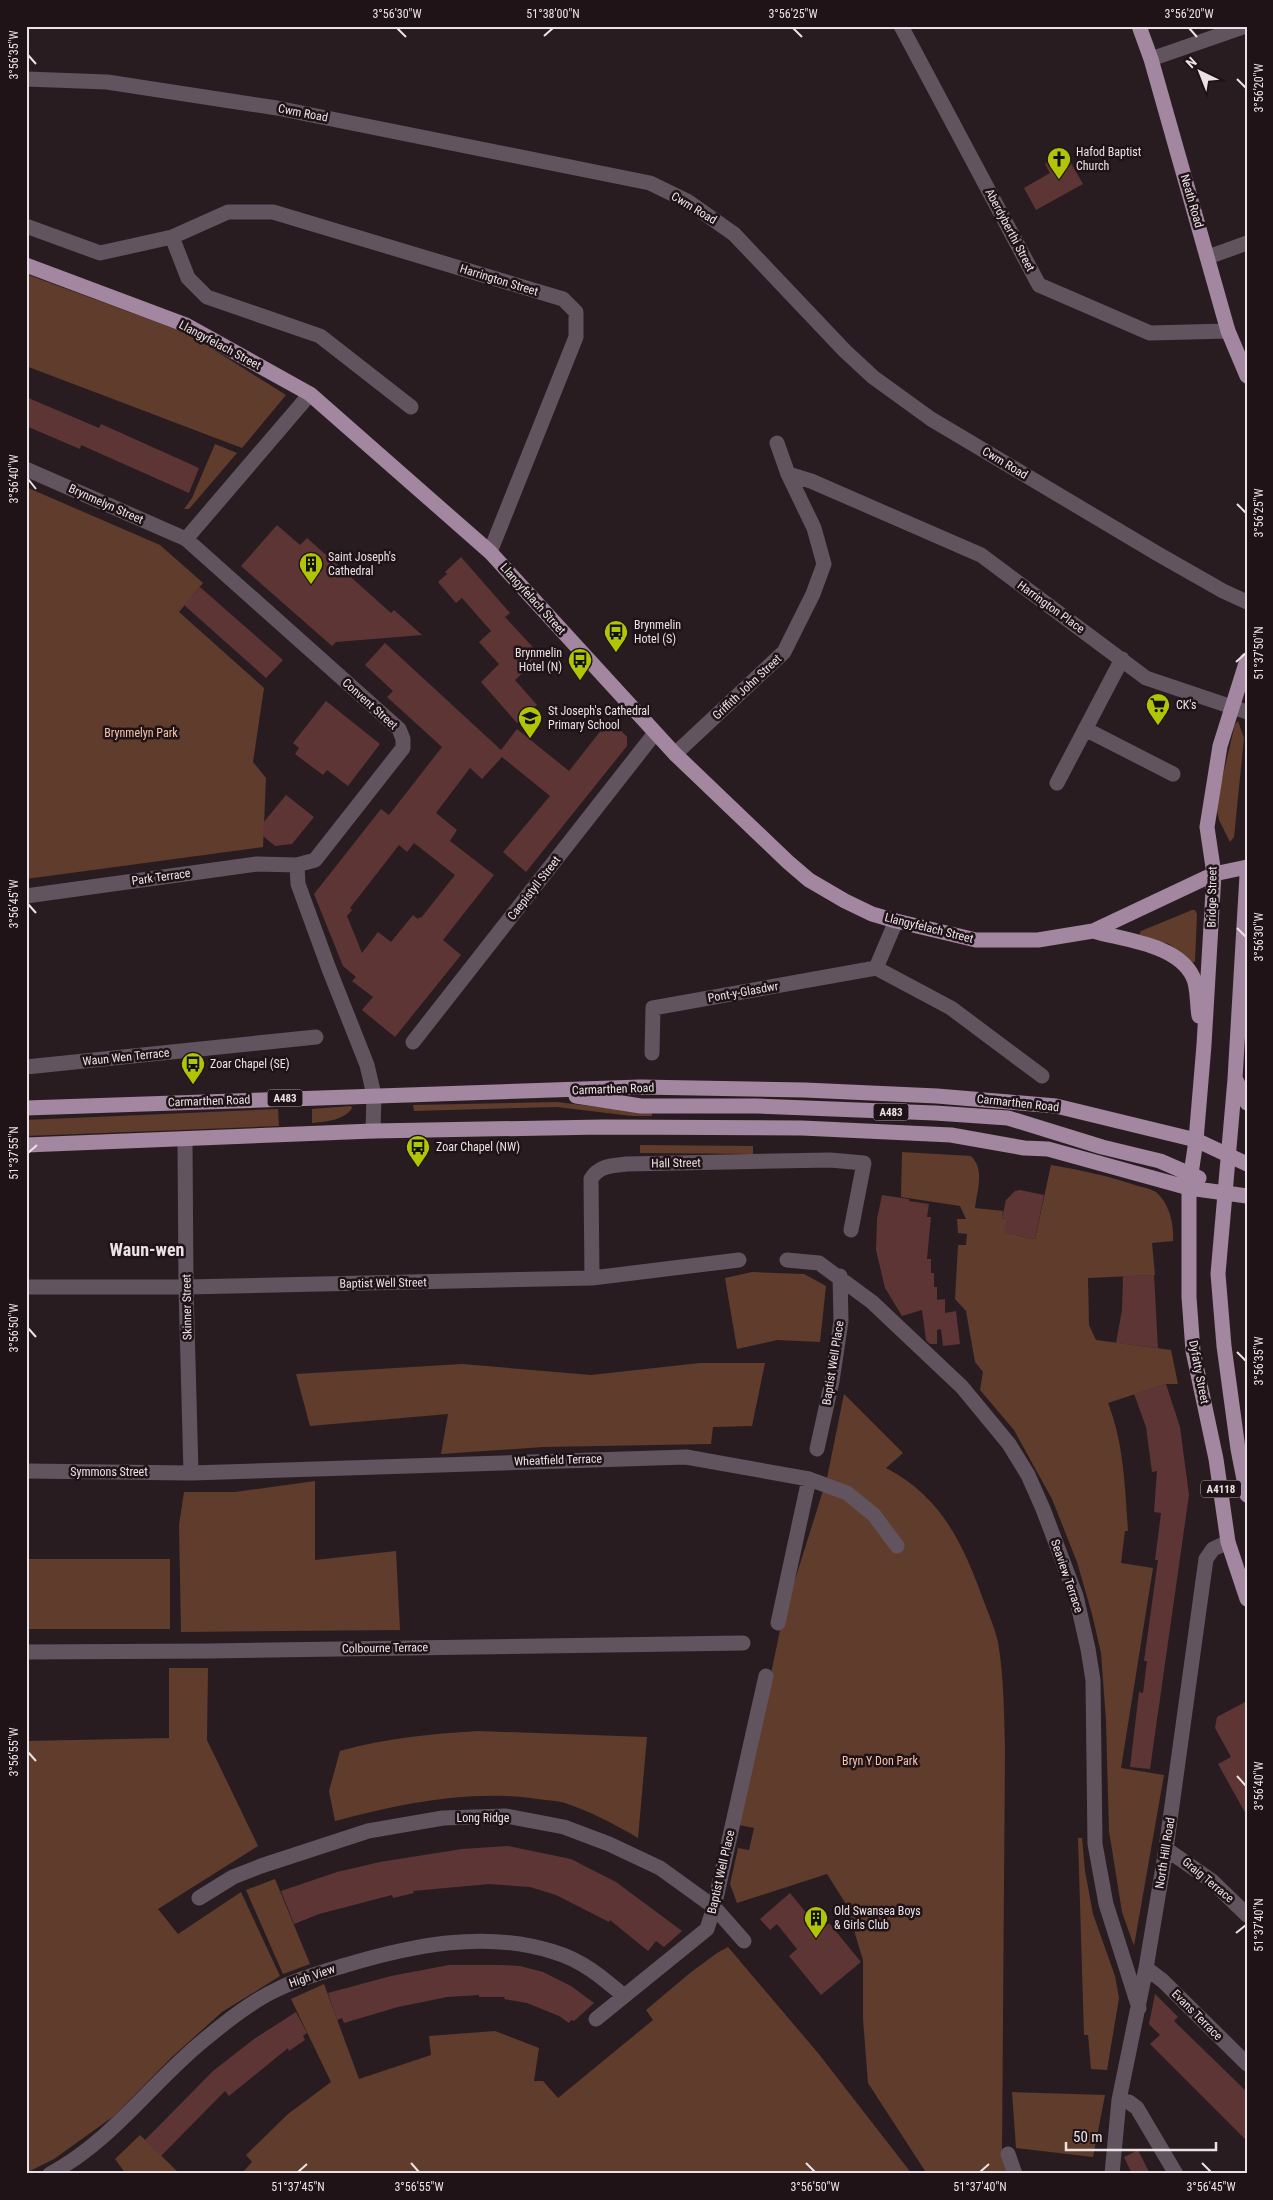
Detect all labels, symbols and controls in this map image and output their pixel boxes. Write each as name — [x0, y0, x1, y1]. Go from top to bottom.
text: 3°56'30"W — [372, 7, 422, 21]
text: 51°38'00"N — [526, 7, 580, 21]
text: 3°56'25"W — [768, 7, 818, 21]
text: 3°56'20"W — [1164, 7, 1214, 21]
text: 3°56'35"W — [7, 30, 21, 80]
north arrow — [1176, 48, 1226, 98]
text: N — [1183, 54, 1200, 71]
text: 3°56'20"W — [1252, 63, 1266, 113]
street label: Cwm Road — [277, 101, 329, 125]
place label: Hafod Baptist Church — [1076, 145, 1142, 173]
church icon: Hafod Baptist Church — [1046, 146, 1072, 180]
street label: Neath Road — [1178, 173, 1206, 229]
street label: Aberdyberthi Street — [982, 186, 1038, 274]
street label: Cwm Road — [669, 189, 719, 227]
street label: Harrington Street — [458, 261, 540, 299]
street label: Llangyfelach Street — [177, 317, 264, 373]
street label: Cwm Road — [980, 444, 1030, 482]
text: 3°56'40"W — [7, 454, 21, 504]
street label: Brynmelyn Street — [67, 481, 146, 527]
text: 3°56'25"W — [1252, 488, 1266, 538]
place label: Saint Joseph's Cathedral — [328, 550, 396, 578]
building icon: Saint Joseph's Cathedral — [298, 551, 324, 585]
street label: Llangyfelach Street — [497, 560, 569, 638]
street label: Harrington Place — [1015, 578, 1088, 636]
place label: Brynmelin Hotel (S) — [634, 618, 681, 646]
bus stop icon: Brynmelin Hotel (S) — [603, 619, 629, 653]
text: 51°37'50"N — [1252, 626, 1266, 680]
place label: Brynmelin Hotel (N) — [515, 646, 562, 674]
bus stop icon: Brynmelin Hotel (N) — [567, 647, 593, 681]
street label: Griffith John Street — [710, 651, 785, 722]
street label: Convent Street — [339, 676, 401, 733]
supermarket icon: CK's — [1145, 692, 1171, 726]
place label: CK's — [1176, 698, 1196, 712]
place label: St Joseph's Cathedral Primary School — [548, 704, 650, 732]
school or university icon: St Joseph's Cathedral Primary School — [517, 705, 543, 739]
park label: Brynmelyn Park — [104, 726, 178, 740]
street label: Caepistyll Street — [505, 853, 564, 923]
street label: Park Terrace — [131, 866, 192, 888]
street label: Bridge Street — [1204, 866, 1220, 928]
text: 3°56'45"W — [7, 879, 21, 929]
street label: Llangyfelach Street — [883, 910, 975, 946]
text: 3°56'30"W — [1252, 912, 1266, 962]
street label: Pont-y-Glasdwr — [707, 979, 780, 1005]
street label: Waun Wen Terrace — [82, 1045, 170, 1069]
bus stop icon: Zoar Chapel (SE) — [180, 1051, 206, 1085]
place label: Zoar Chapel (SE) — [210, 1057, 290, 1071]
street label: Carmarthen Road — [571, 1081, 655, 1097]
road number: A483 — [268, 1090, 302, 1106]
street label: Carmarthen Road — [976, 1092, 1060, 1114]
street label: Carmarthen Road — [167, 1093, 251, 1109]
road number: A483 — [874, 1104, 908, 1120]
text: 51°37'55"N — [7, 1126, 21, 1180]
bus stop icon: Zoar Chapel (NW) — [405, 1134, 431, 1168]
place label: Zoar Chapel (NW) — [436, 1140, 520, 1154]
street label: Hall Street — [651, 1156, 701, 1170]
district label: Waun-wen — [110, 1239, 184, 1260]
street label: Skinner Street — [179, 1273, 195, 1340]
street label: Baptist Well Street — [339, 1275, 427, 1291]
text: 3°56'50"W — [7, 1303, 21, 1353]
street label: Baptist Well Place — [819, 1319, 847, 1406]
text: 3°56'35"W — [1252, 1336, 1266, 1386]
street label: Dyfatty Street — [1186, 1339, 1212, 1405]
street label: Wheatfield Terrace — [514, 1451, 603, 1469]
street label: Symmons Street — [70, 1465, 148, 1479]
road number: A4118 — [1201, 1480, 1241, 1498]
street label: Seaview Terrace — [1048, 1537, 1086, 1615]
street label: Colbourne Terrace — [342, 1640, 429, 1656]
text: 3°56'55"W — [7, 1727, 21, 1777]
park label: Bryn Y Don Park — [842, 1754, 918, 1768]
text: 3°56'40"W — [1252, 1761, 1266, 1811]
street label: Long Ridge — [457, 1811, 510, 1825]
street label: North Hill Road — [1152, 1816, 1178, 1890]
street label: Baptist Well Place — [705, 1828, 738, 1915]
street label: Graig Terrace — [1179, 1854, 1237, 1906]
text: 51°37'40"N — [1252, 1898, 1266, 1952]
place label: Old Swansea Boys & Girls Club — [834, 1904, 921, 1932]
building icon: Old Swansea Boys & Girls Club — [803, 1905, 829, 1939]
street label: High View — [287, 1962, 337, 1990]
street label: Evans Terrace — [1169, 1987, 1225, 2043]
scale bar — [1066, 2120, 1216, 2152]
text: 50 m — [1073, 2128, 1103, 2146]
text: 51°37'45"N — [271, 2180, 325, 2194]
text: 3°56'55"W — [394, 2180, 444, 2194]
text: 3°56'50"W — [790, 2180, 840, 2194]
text: 51°37'40"N — [953, 2180, 1007, 2194]
text: 3°56'45"W — [1186, 2180, 1236, 2194]

